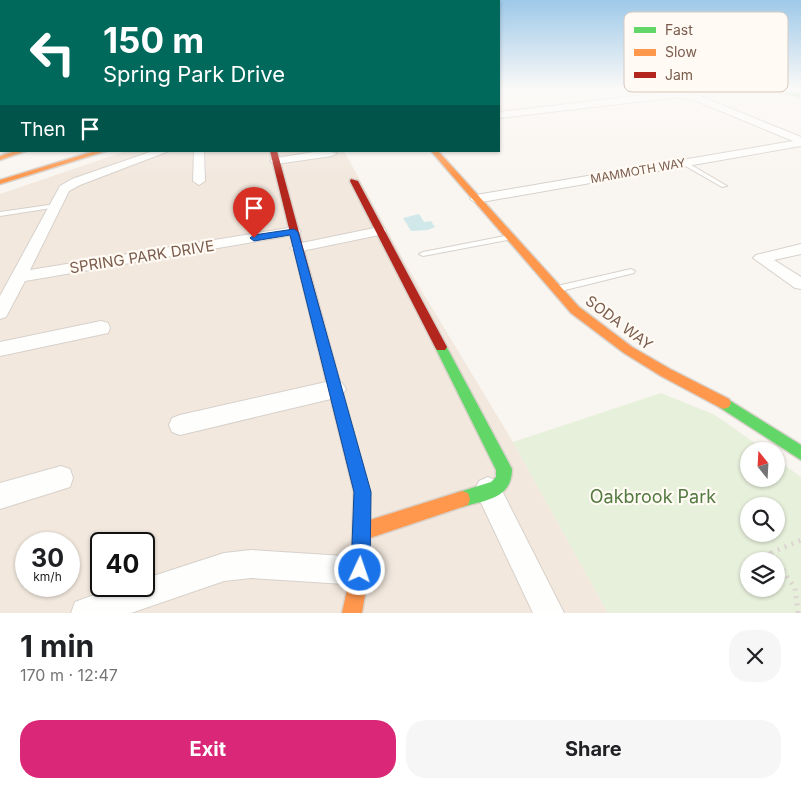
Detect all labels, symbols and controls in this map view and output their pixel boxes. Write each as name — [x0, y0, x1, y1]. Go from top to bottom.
legend — [624, 12, 788, 92]
text: 150 m — [103, 19, 204, 61]
icon: left — [20, 20, 85, 85]
text: Fast — [665, 21, 693, 38]
text: Slow — [665, 43, 697, 60]
text: Spring Park Drive — [103, 61, 285, 87]
text: Jam — [665, 66, 693, 83]
icon: arrive — [76, 115, 104, 143]
text: Then — [20, 118, 66, 141]
street label: MAMMOTH WAY — [589, 155, 687, 186]
pin — [233, 187, 275, 238]
icon: arrive — [240, 194, 268, 222]
street label: SPRING PARK DRIVE — [68, 236, 216, 277]
street label: SODA WAY — [582, 291, 657, 354]
north arrow — [740, 442, 785, 488]
map controls — [740, 442, 785, 597]
park label: Oakbrook Park — [590, 486, 716, 507]
button: search — [740, 497, 785, 542]
speed limit sign: 40 — [90, 532, 155, 597]
text: 30 — [31, 543, 64, 573]
position arrow — [333, 543, 385, 595]
button: layers — [740, 552, 785, 597]
text: km/h — [33, 569, 62, 584]
text: 1 min — [20, 628, 94, 664]
button: close — [729, 630, 781, 682]
text: 170 m · 12:47 — [20, 665, 118, 685]
button: Exit — [20, 720, 396, 778]
button: Share — [406, 720, 781, 778]

